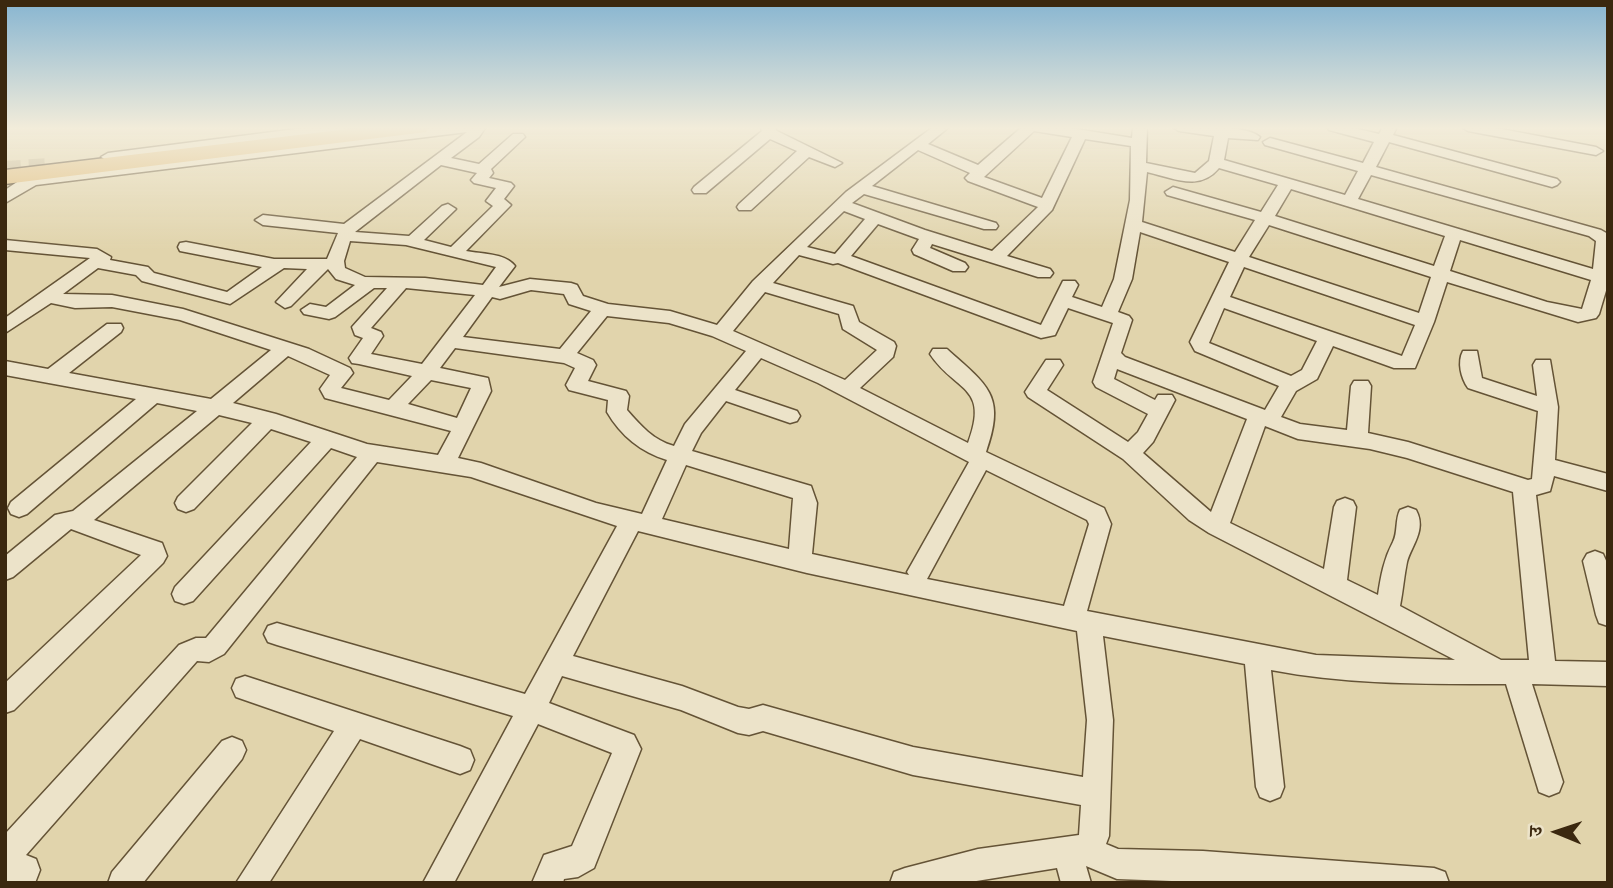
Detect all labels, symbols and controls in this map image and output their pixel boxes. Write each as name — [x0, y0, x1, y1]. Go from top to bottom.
north arrow — [1522, 797, 1592, 867]
text: उ — [1524, 826, 1548, 837]

